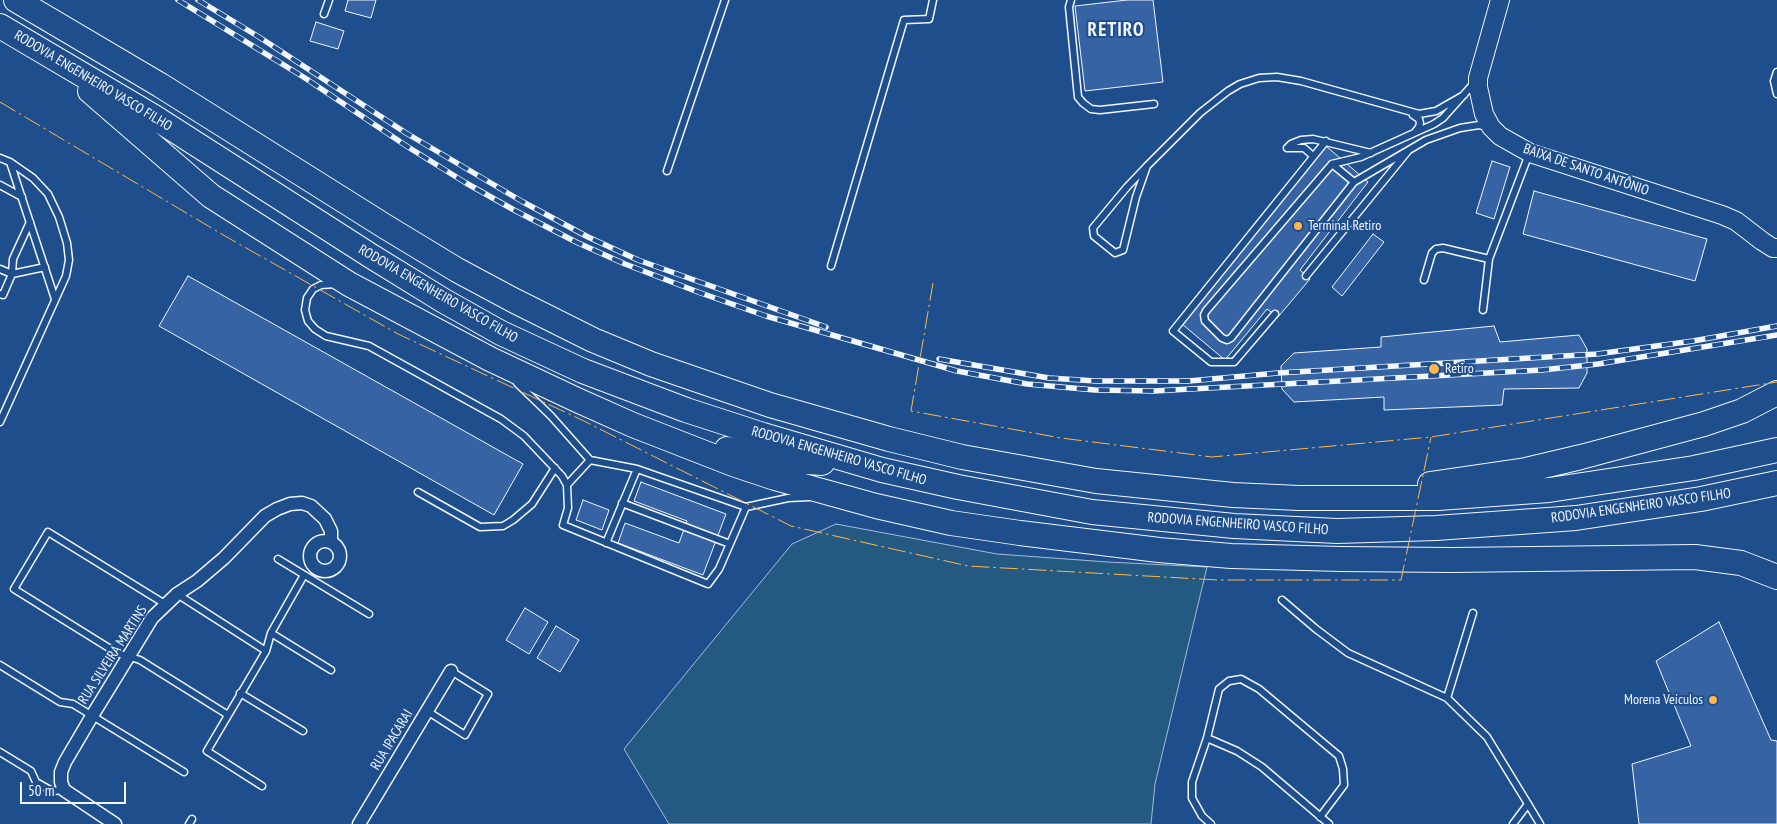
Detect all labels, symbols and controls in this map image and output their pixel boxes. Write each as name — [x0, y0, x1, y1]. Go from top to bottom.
district label: RETIRO — [1087, 20, 1145, 42]
street label: RODOVIA ENGENHEIRO VASCO FILHO — [11, 27, 175, 135]
street label: BAIXA DE SANTO ANTÔNIO — [1521, 141, 1651, 199]
place label: Terminal Retiro — [1308, 218, 1381, 234]
marker: Terminal Retiro — [1292, 220, 1304, 232]
street label: RODOVIA ENGENHEIRO VASCO FILHO — [355, 241, 521, 347]
place label: Retiro — [1445, 361, 1474, 377]
marker: Retiro — [1427, 362, 1441, 376]
street label: RODOVIA ENGENHEIRO VASCO FILHO — [750, 423, 928, 489]
street label: RODOVIA ENGENHEIRO VASCO FILHO — [1550, 485, 1732, 527]
street label: RODOVIA ENGENHEIRO VASCO FILHO — [1147, 509, 1329, 539]
street label: RUA SILVEIRA MARTINS — [75, 603, 151, 707]
place label: Morena Veículos — [1624, 692, 1703, 708]
marker: Morena Veículos — [1707, 694, 1719, 706]
street label: RUA IPACARAI — [367, 707, 417, 773]
scale bar — [22, 772, 129, 804]
text: 50 m — [28, 781, 54, 800]

